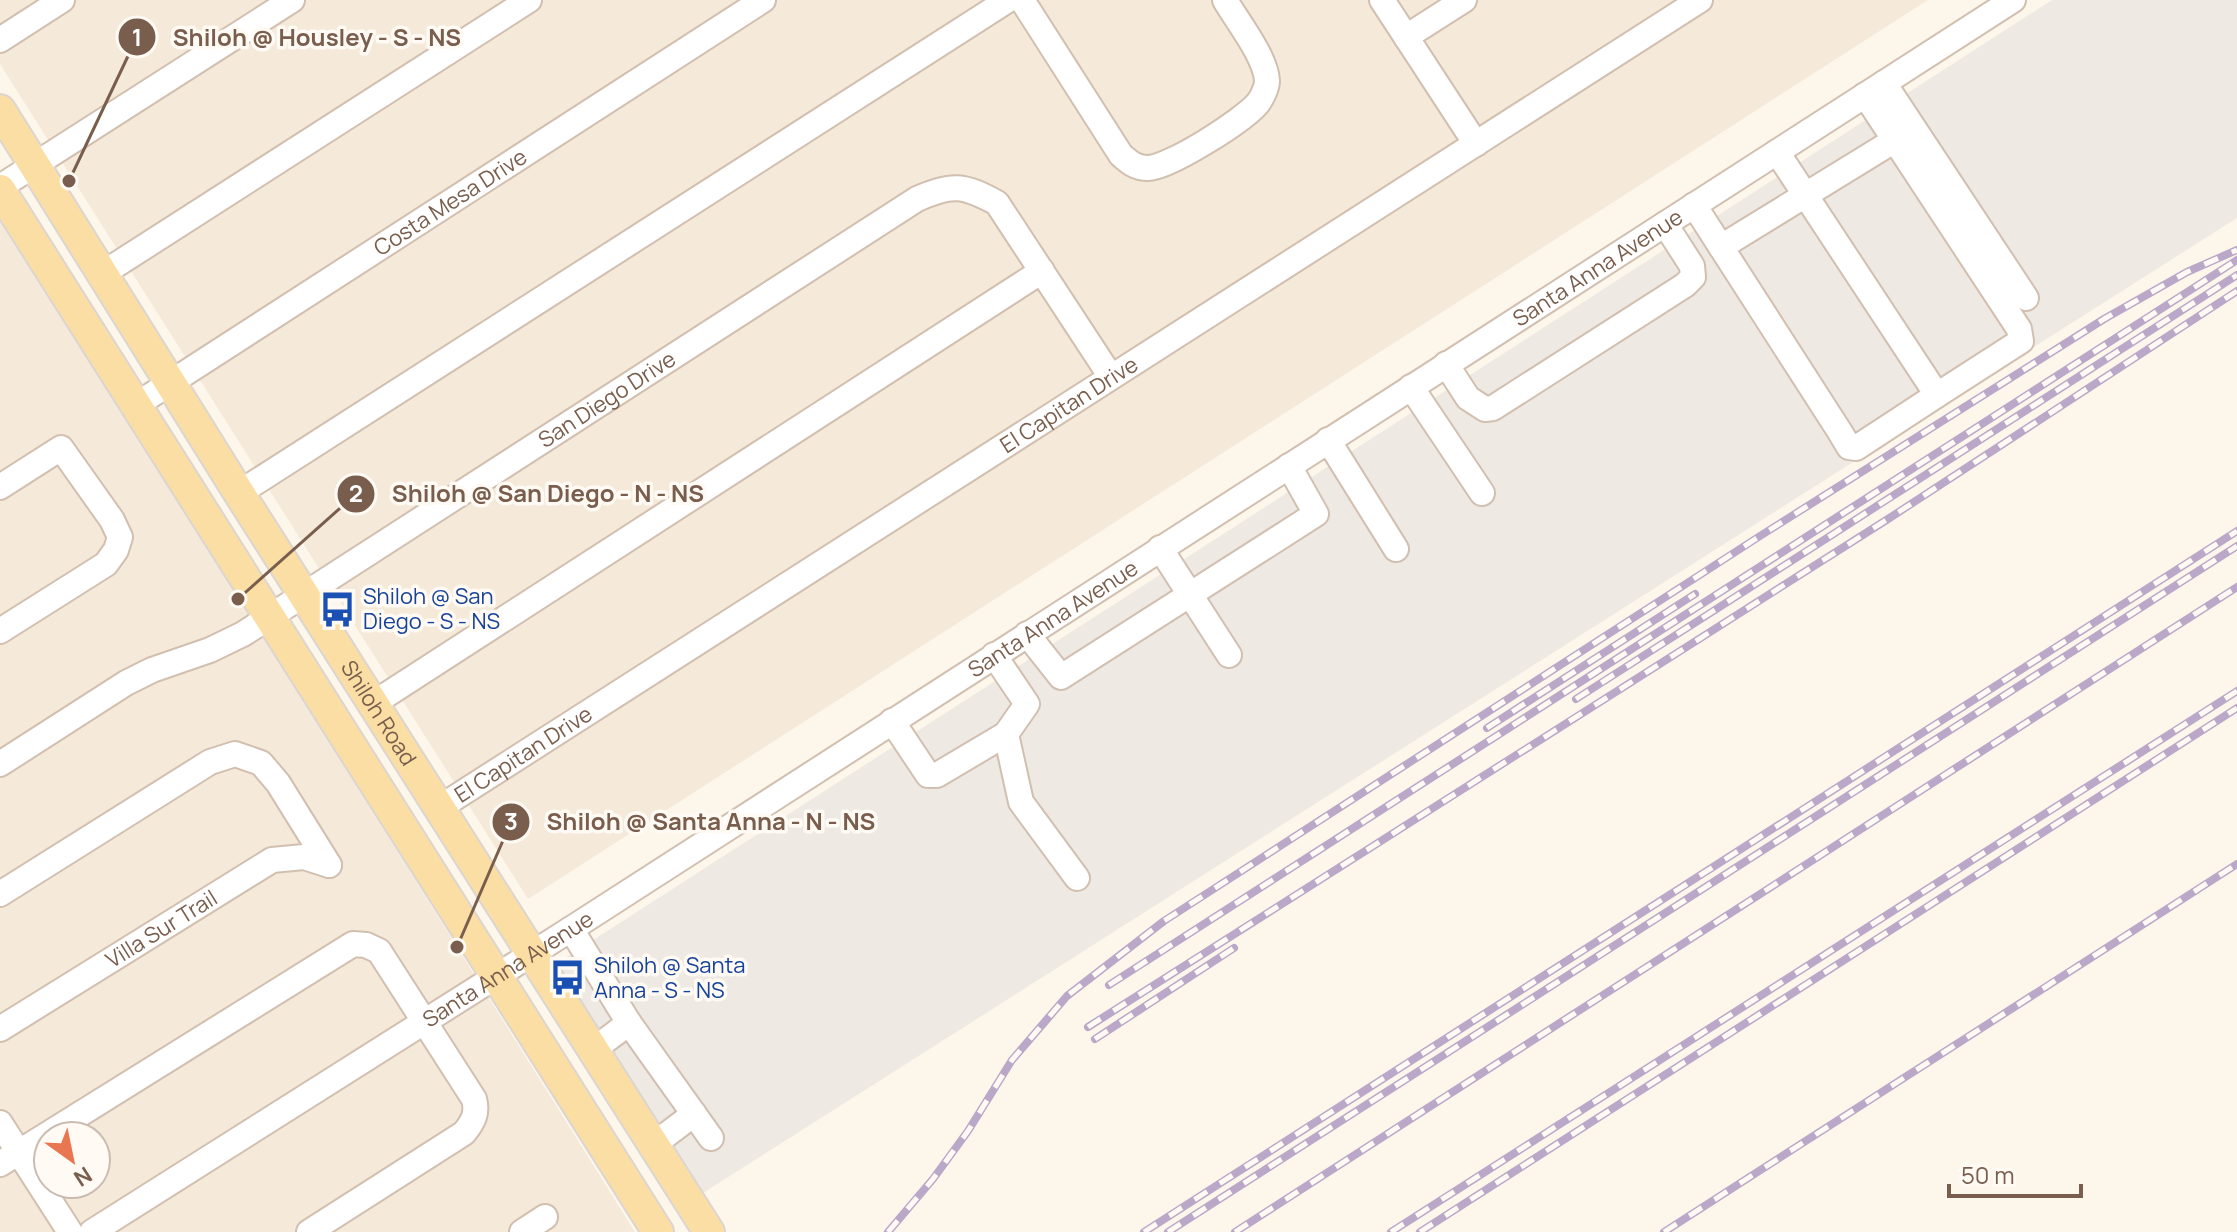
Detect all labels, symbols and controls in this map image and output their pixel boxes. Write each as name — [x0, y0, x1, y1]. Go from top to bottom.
callout: Shiloh @ Housley - S - NS — [117, 13, 477, 61]
text: 1 — [132, 20, 142, 53]
text: Shiloh @ Housley - S - NS — [173, 20, 461, 53]
street label: Costa Mesa Drive — [368, 141, 533, 263]
street label: Santa Anna Avenue — [1507, 202, 1688, 333]
street label: San Diego Drive — [532, 344, 682, 455]
street label: El Capitan Drive — [994, 349, 1144, 460]
callout: Shiloh @ San Diego - N - NS — [336, 470, 720, 518]
text: 2 — [349, 476, 363, 509]
text: Shiloh @ San Diego - N - NS — [392, 476, 704, 509]
street label: Santa Anna Avenue — [962, 553, 1144, 684]
place label: Shiloh @ San Diego - S - NS — [363, 581, 500, 636]
bus stop icon: Shiloh @ San Diego - S - NS — [318, 590, 356, 628]
street label: Shiloh Road — [334, 654, 424, 771]
street label: El Capitan Drive — [448, 699, 598, 809]
callout: Shiloh @ Santa Anna - N - NS — [491, 798, 892, 846]
text: 3 — [504, 804, 518, 837]
text: Shiloh @ Santa Anna - N - NS — [547, 804, 875, 837]
street label: Villa Sur Trail — [100, 883, 223, 975]
street label: Santa Anna Avenue — [417, 904, 599, 1034]
place label: Shiloh @ Santa Anna - S - NS — [594, 950, 746, 1005]
bus stop icon: Shiloh @ Santa Anna - S - NS — [549, 959, 587, 997]
north arrow — [32, 1120, 112, 1200]
scale bar — [1949, 1148, 2081, 1198]
text: 50 m — [1961, 1158, 2015, 1191]
text: N — [68, 1160, 98, 1194]

